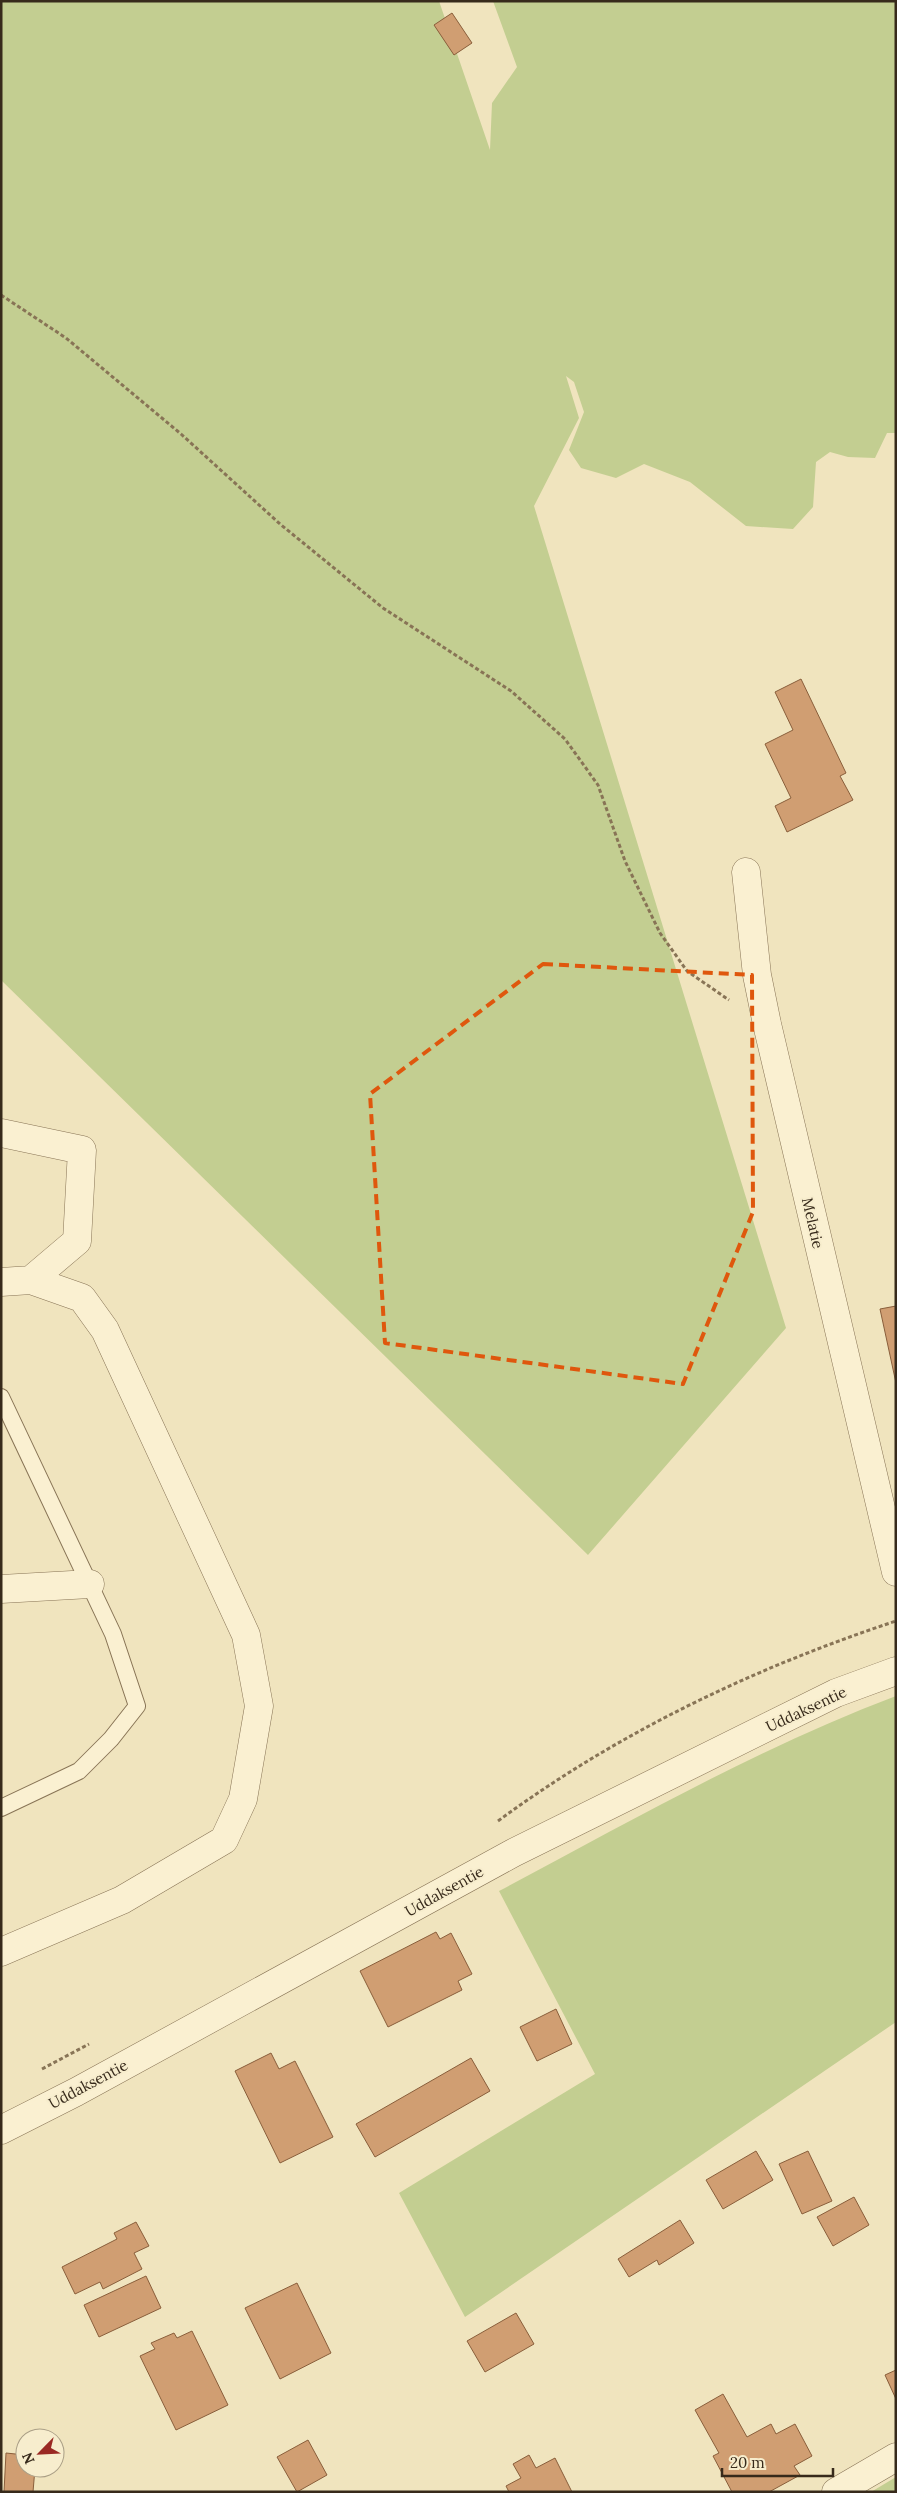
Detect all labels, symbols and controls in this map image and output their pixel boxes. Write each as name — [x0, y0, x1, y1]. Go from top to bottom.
street label: Melatie — [798, 1196, 828, 1250]
street label: Uddaksentie — [763, 1682, 849, 1736]
street label: Uddaksentie — [401, 1862, 487, 1920]
street label: Uddaksentie — [45, 2055, 131, 2113]
north arrow — [15, 2428, 65, 2478]
scale bar — [722, 2446, 833, 2478]
text: N — [18, 2450, 39, 2467]
text: 20 m — [730, 2453, 765, 2472]

